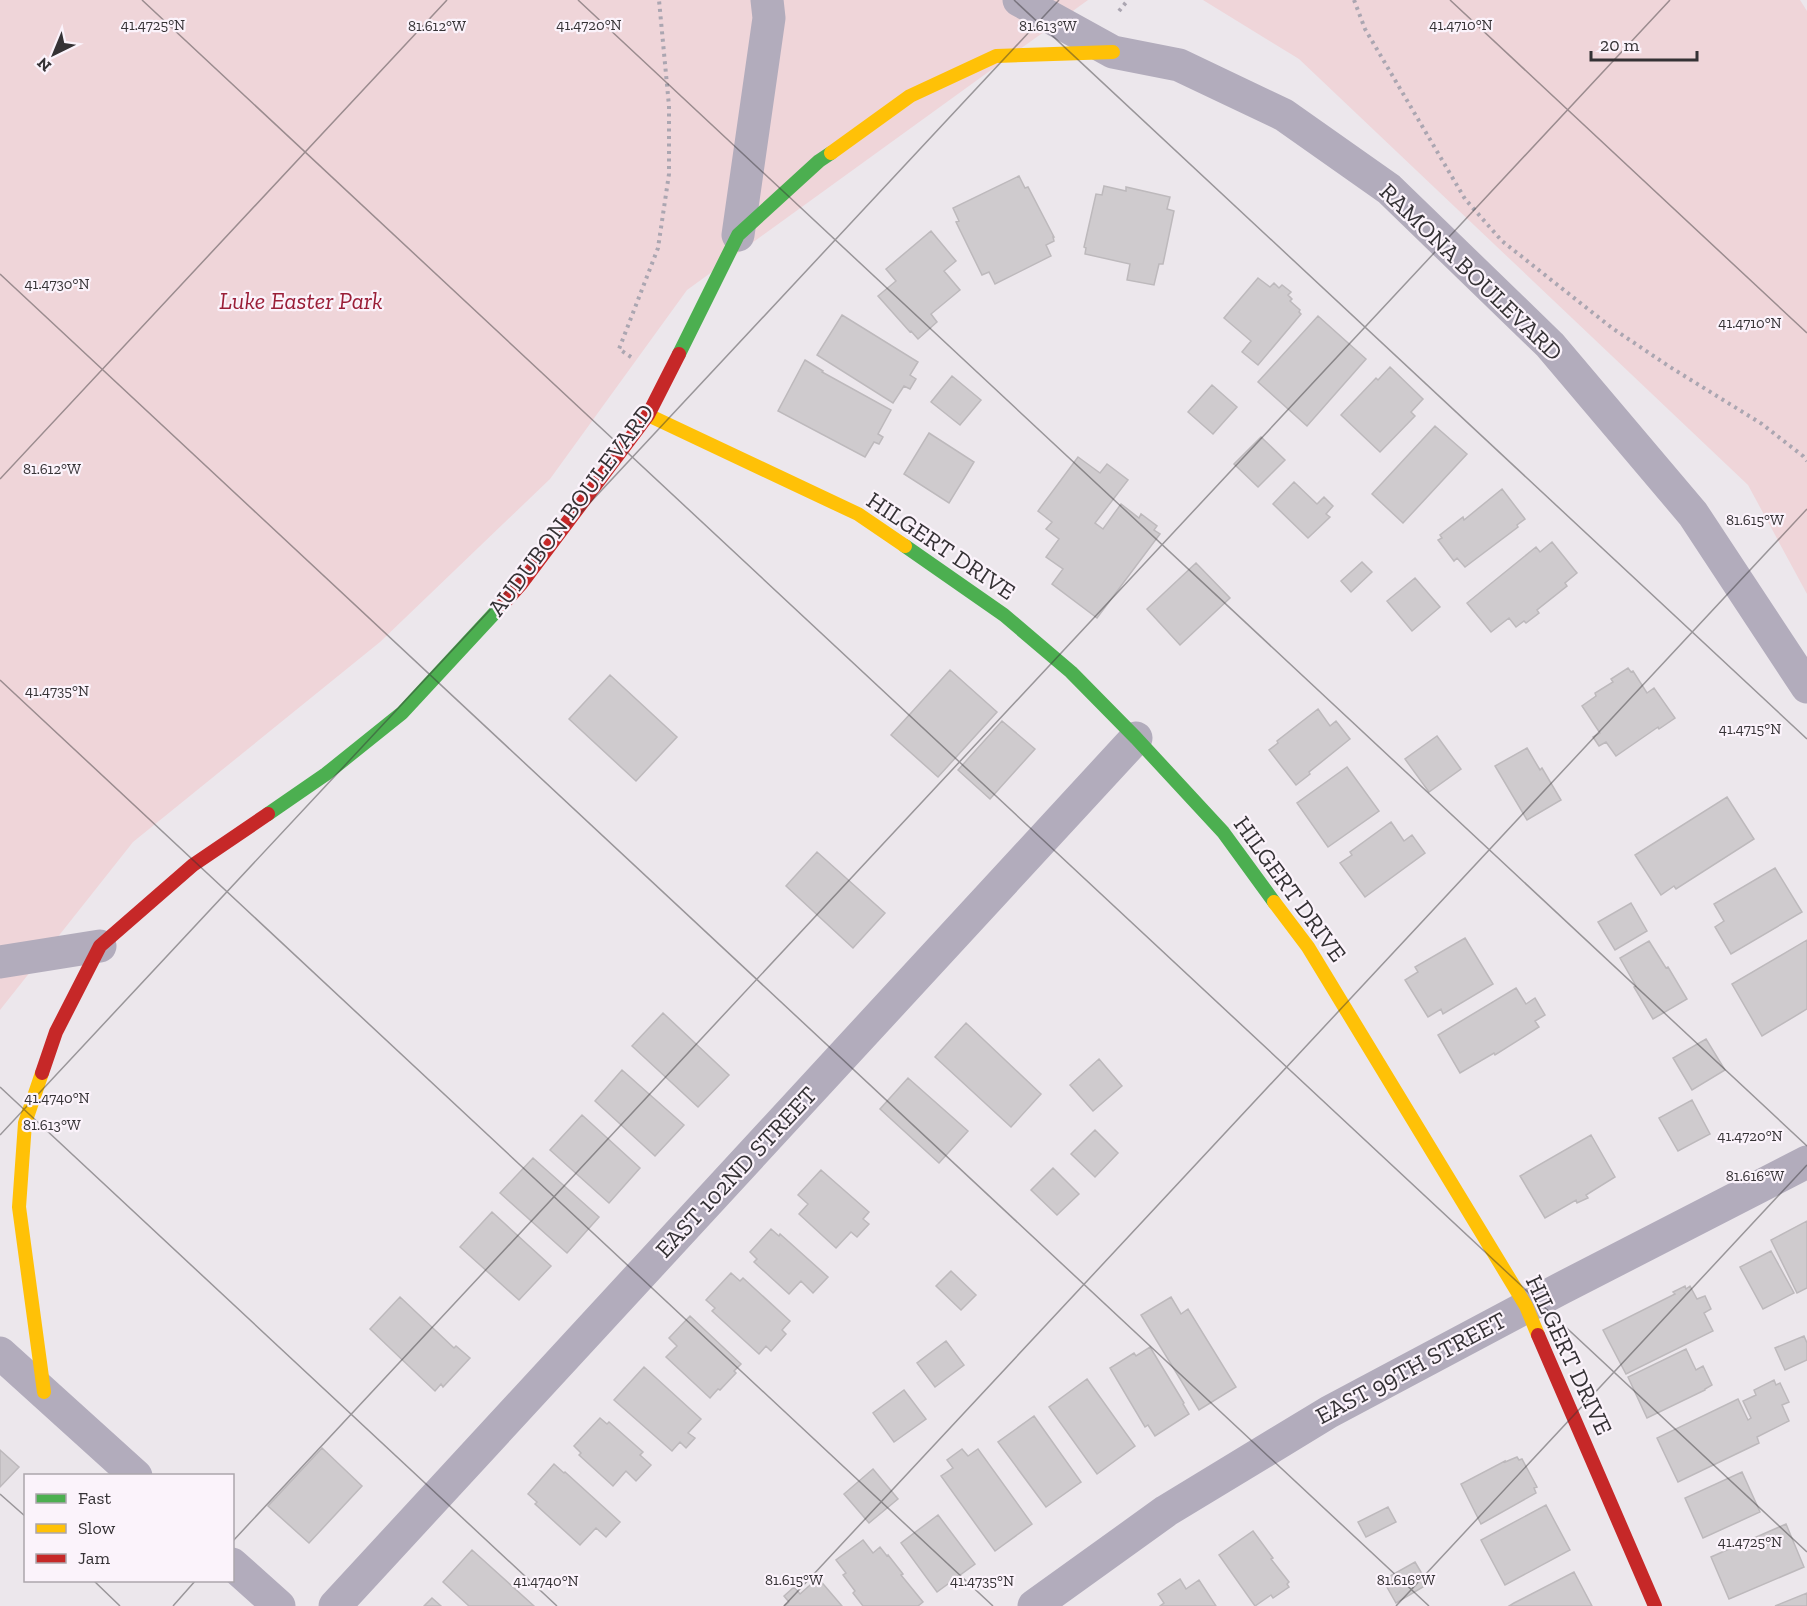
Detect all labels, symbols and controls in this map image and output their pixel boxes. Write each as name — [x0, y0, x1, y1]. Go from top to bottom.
text: 41.4725°N — [121, 16, 185, 34]
text: 41.4720°N — [556, 16, 622, 34]
text: 41.4710°N — [1429, 16, 1493, 34]
text: 81.612°W — [408, 17, 466, 35]
text: 81.613°W — [1019, 17, 1077, 35]
north arrow — [24, 24, 84, 84]
scale bar — [1591, 24, 1698, 62]
text: 20 m — [1600, 34, 1640, 56]
text: N — [33, 54, 55, 76]
street label: RAMONA BOULEVARD — [1374, 177, 1569, 367]
text: 41.4730°N — [25, 275, 89, 293]
park label: Luke Easter Park — [219, 286, 383, 315]
text: 41.4710°N — [1718, 314, 1782, 332]
street label: AUDUBON BOULEVARD — [481, 398, 660, 621]
text: 81.612°W — [23, 460, 81, 478]
street label: HILGERT DRIVE — [861, 485, 1021, 606]
text: 81.615°W — [1726, 511, 1784, 529]
text: 41.4735°N — [25, 682, 89, 700]
text: 41.4715°N — [1719, 720, 1781, 738]
street label: HILGERT DRIVE — [1228, 810, 1353, 967]
street label: EAST 102ND STREET — [649, 1080, 823, 1263]
text: 41.4740°N — [24, 1089, 90, 1107]
text: 81.613°W — [23, 1116, 81, 1134]
text: 41.4720°N — [1717, 1127, 1783, 1145]
text: 81.616°W — [1726, 1167, 1784, 1185]
street label: HILGERT DRIVE — [1520, 1270, 1619, 1439]
street label: EAST 99TH STREET — [1311, 1305, 1511, 1430]
legend — [24, 1474, 234, 1582]
text: Fast — [78, 1487, 111, 1509]
text: Slow — [78, 1517, 115, 1539]
text: 41.4725°N — [1718, 1533, 1782, 1551]
text: Jam — [78, 1547, 110, 1569]
text: 81.615°W — [765, 1571, 823, 1589]
text: 81.616°W — [1377, 1571, 1435, 1589]
text: 41.4740°N — [513, 1572, 579, 1590]
text: 41.4735°N — [950, 1572, 1014, 1590]

